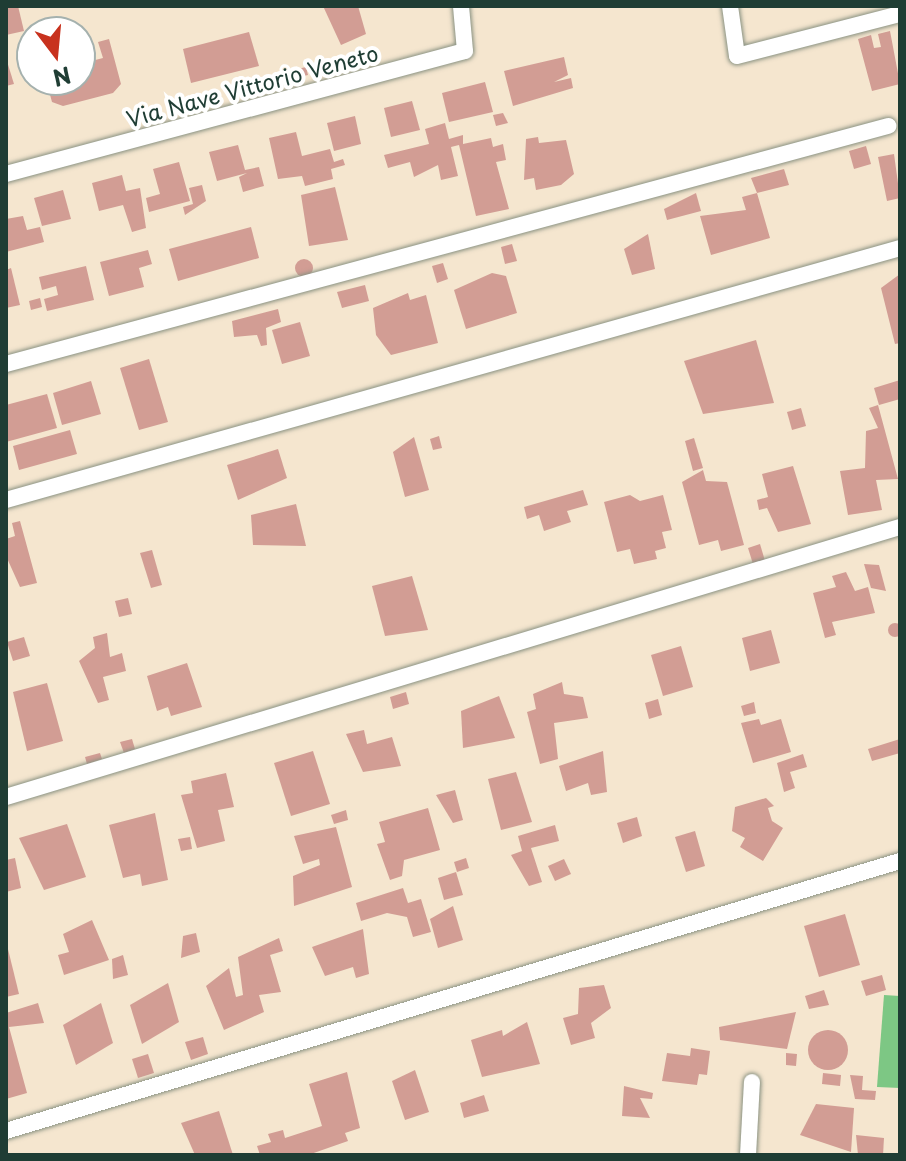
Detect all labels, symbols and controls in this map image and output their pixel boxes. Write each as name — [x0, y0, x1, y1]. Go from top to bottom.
north arrow — [16, 16, 96, 96]
street label: Via Nave Vittorio Veneto — [123, 39, 381, 131]
text: N — [49, 59, 75, 96]

